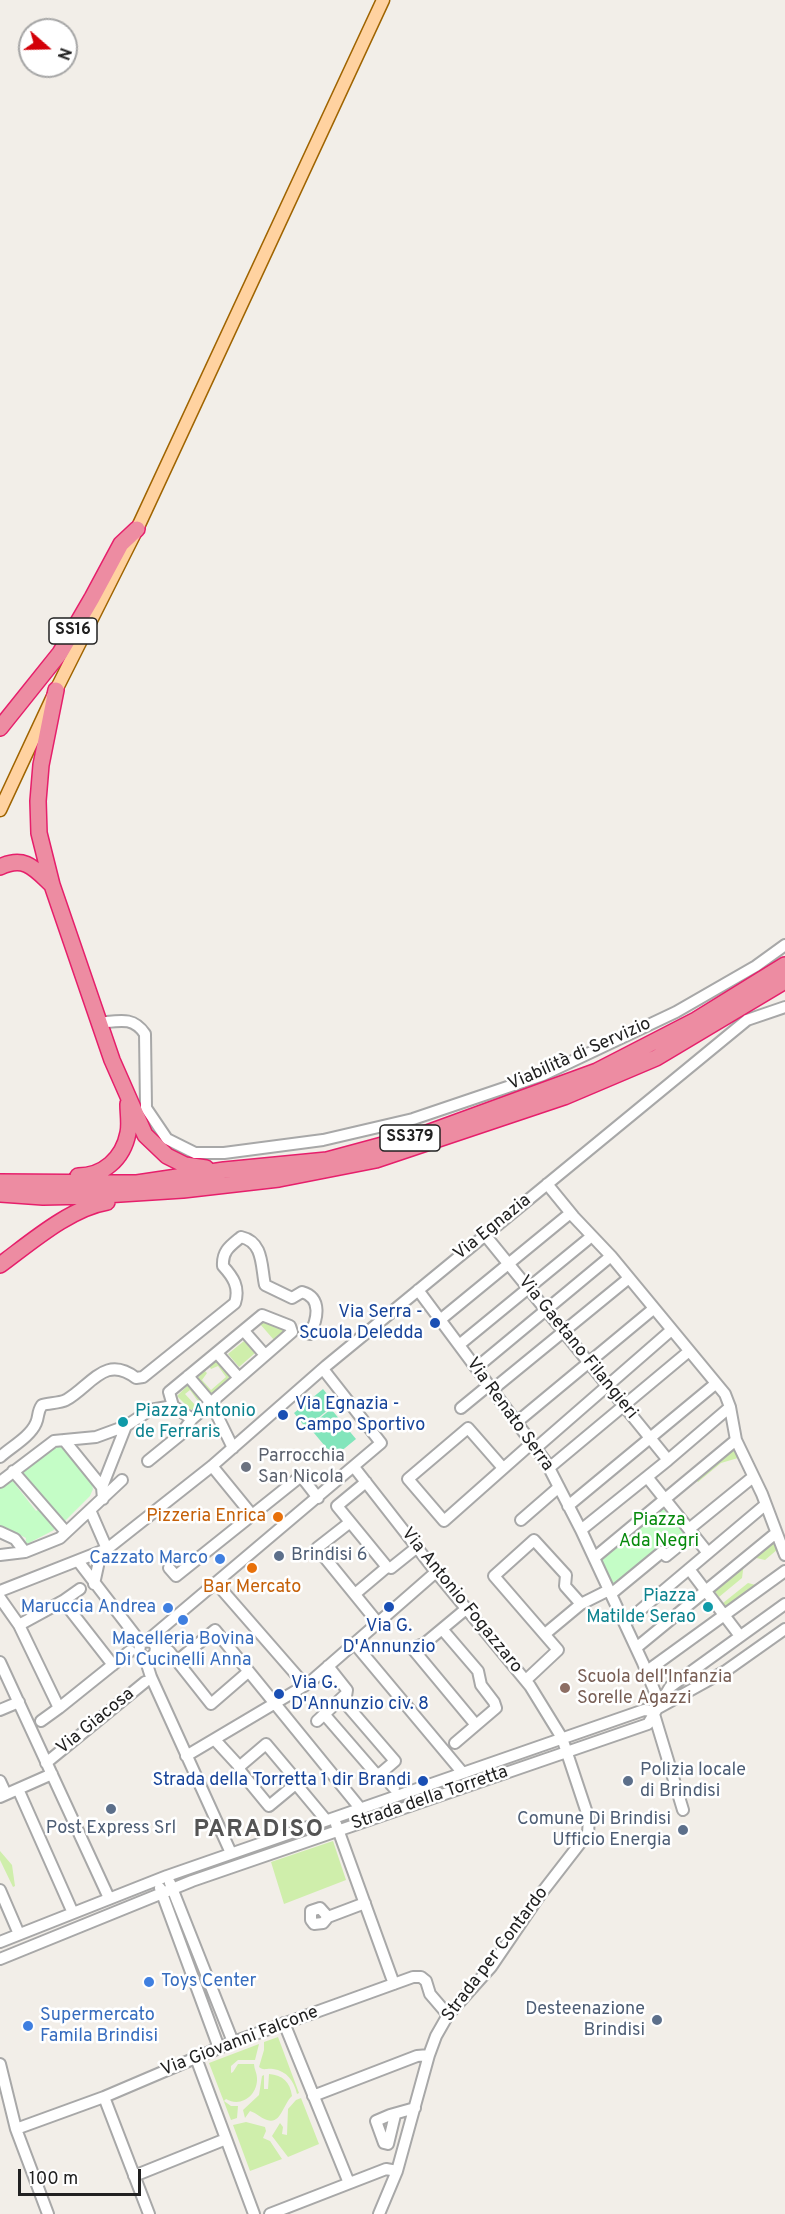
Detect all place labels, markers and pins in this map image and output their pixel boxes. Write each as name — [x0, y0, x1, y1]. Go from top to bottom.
place label: Via Serra - Scuola Deledda — [299, 1302, 423, 1344]
marker: Via Serra - Scuola Deledda — [428, 1316, 442, 1330]
place label: Via Egnazia - Campo Sportivo — [295, 1394, 425, 1436]
place label: Piazza Antonio de Ferraris — [135, 1401, 256, 1444]
marker: Via Egnazia - Campo Sportivo — [276, 1408, 290, 1422]
marker: Piazza Antonio de Ferraris — [116, 1415, 130, 1429]
place label: Parrocchia San Nicola — [258, 1446, 345, 1488]
marker: Parrocchia San Nicola — [239, 1460, 253, 1474]
place label: Pizzeria Enrica — [146, 1506, 266, 1528]
marker: Pizzeria Enrica — [271, 1510, 285, 1524]
place label: Brindisi 6 — [291, 1545, 367, 1567]
place label: Cazzato Marco — [89, 1548, 208, 1570]
marker: Brindisi 6 — [272, 1549, 286, 1563]
marker: Cazzato Marco — [213, 1552, 227, 1566]
marker: Bar Mercato — [245, 1561, 259, 1575]
place label: Bar Mercato — [203, 1577, 301, 1599]
place label: Piazza Matilde Serao — [586, 1586, 696, 1628]
place label: Maruccia Andrea — [21, 1597, 156, 1619]
marker: Via G. D'Annunzio — [382, 1600, 396, 1614]
marker: Piazza Matilde Serao — [701, 1600, 715, 1614]
marker: Maruccia Andrea — [161, 1601, 175, 1615]
marker: Macelleria Bovina Di Cucinelli Anna — [176, 1613, 190, 1627]
place label: Via G. D'Annunzio — [343, 1616, 435, 1658]
place label: Macelleria Bovina Di Cucinelli Anna — [112, 1629, 254, 1672]
place label: Scuola dell'Infanzia Sorelle Agazzi — [577, 1667, 732, 1710]
place label: Via G. D'Annunzio civ. 8 — [291, 1673, 429, 1716]
marker: Scuola dell'Infanzia Sorelle Agazzi — [558, 1681, 572, 1695]
marker: Via G. D'Annunzio civ. 8 — [272, 1687, 286, 1701]
place label: Polizia locale di Brindisi — [640, 1760, 746, 1802]
place label: Strada della Torretta 1 dir Brandi — [152, 1770, 411, 1792]
marker: Strada della Torretta 1 dir Brandi — [416, 1774, 430, 1788]
marker: Polizia locale di Brindisi — [621, 1774, 635, 1788]
marker: Post Express Srl — [104, 1802, 118, 1816]
place label: Comune Di Brindisi Ufficio Energia — [517, 1809, 671, 1852]
place label: Post Express Srl — [46, 1818, 176, 1840]
marker: Comune Di Brindisi Ufficio Energia — [676, 1823, 690, 1837]
place label: Toys Center — [161, 1971, 257, 1993]
marker: Toys Center — [142, 1975, 156, 1989]
place label: Desteenazione Brindisi — [525, 1999, 645, 2042]
place label: Supermercato Famila Brindisi — [40, 2005, 158, 2048]
marker: Desteenazione Brindisi — [650, 2013, 664, 2027]
marker: Supermercato Famila Brindisi — [21, 2019, 35, 2033]

